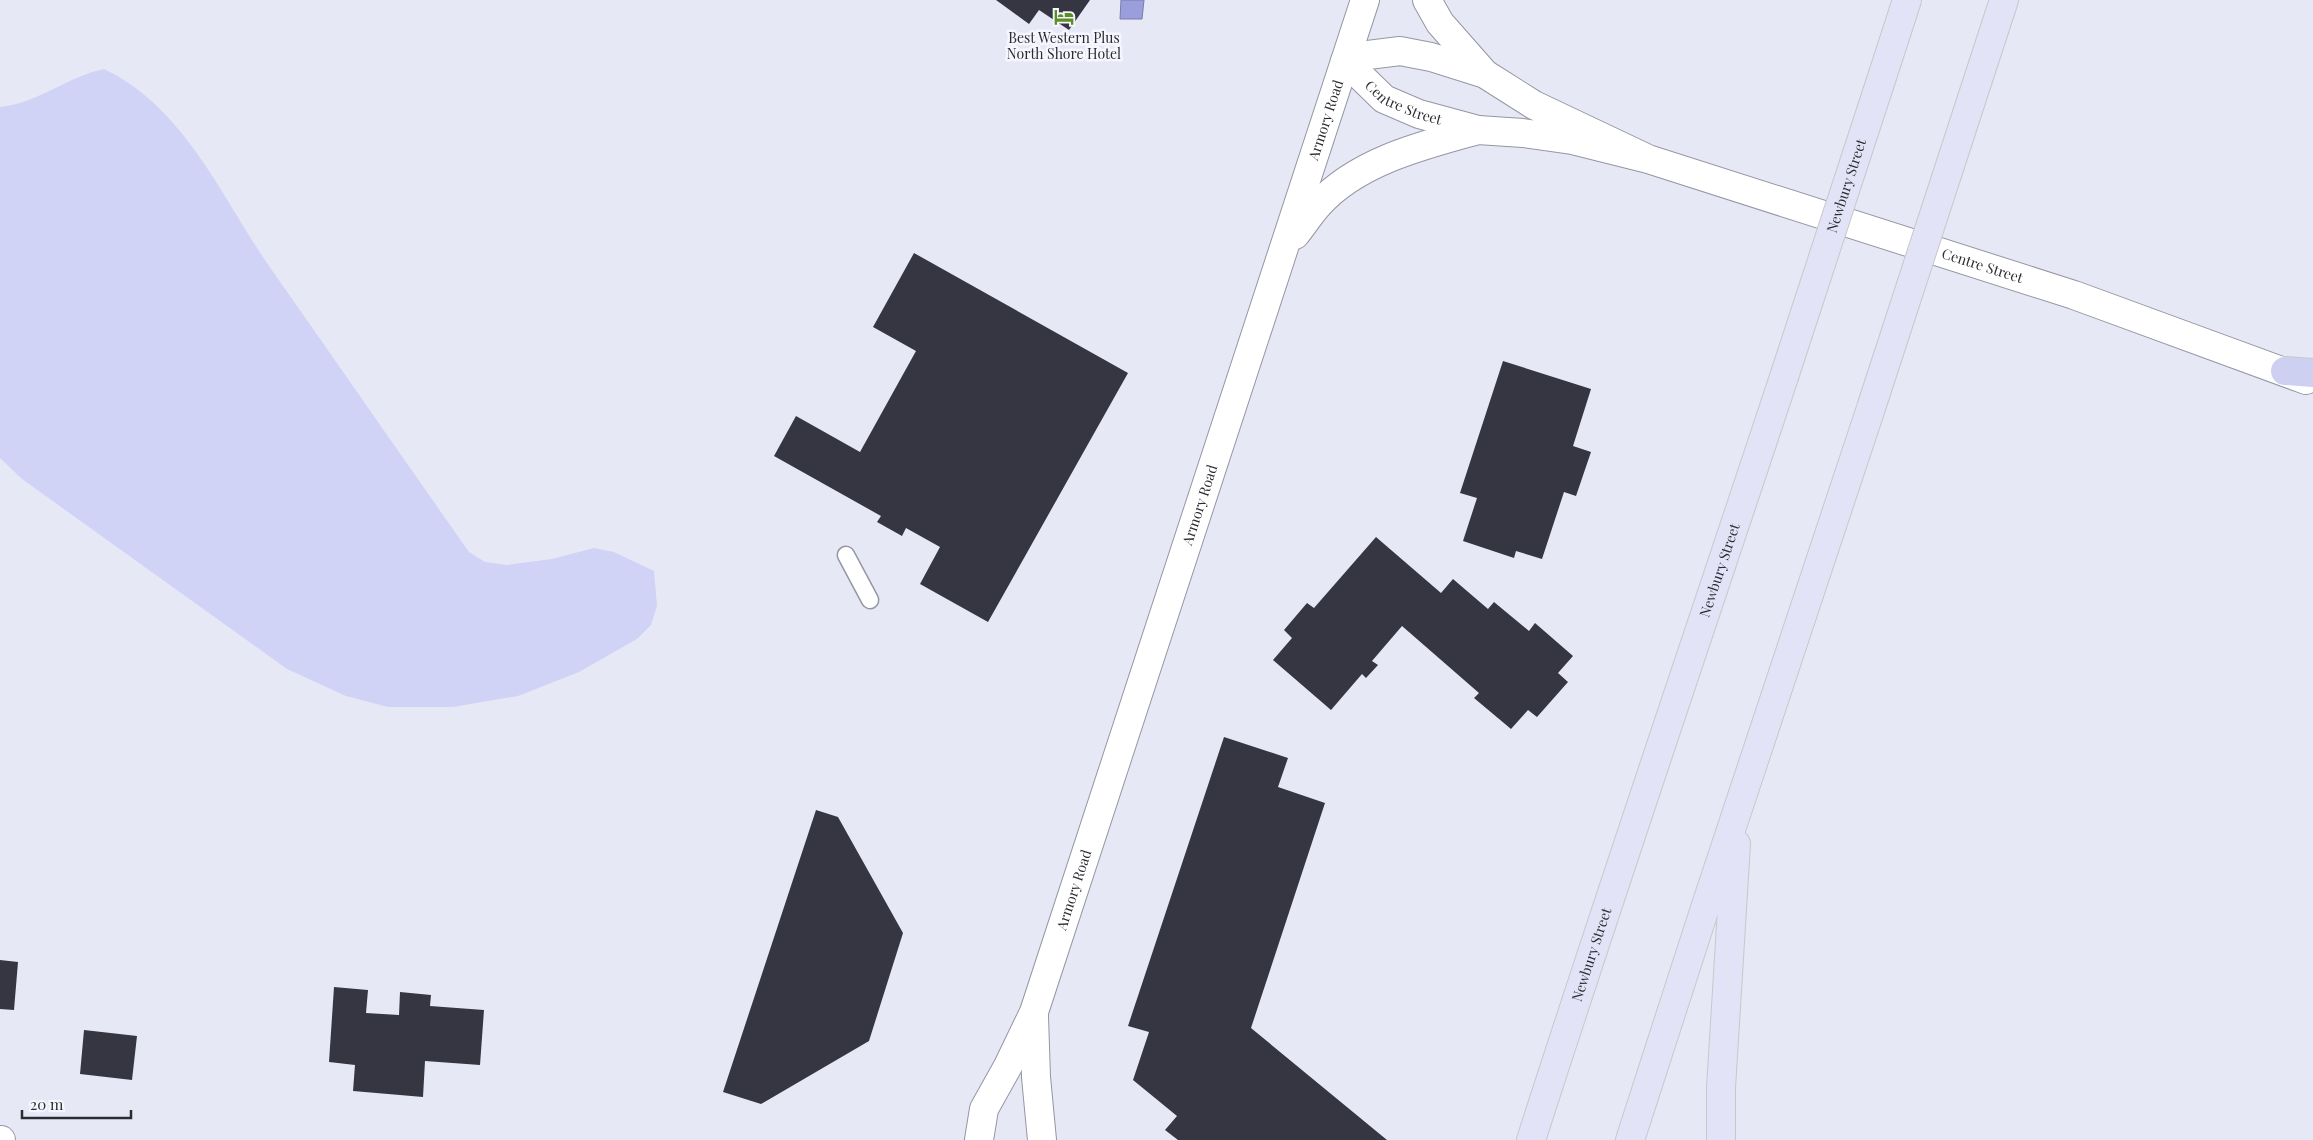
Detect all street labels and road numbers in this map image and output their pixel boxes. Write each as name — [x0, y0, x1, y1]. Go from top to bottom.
street label: Centre Street — [1361, 76, 1445, 129]
street label: Armory Road — [1303, 77, 1347, 164]
street label: Newbury Street — [1822, 135, 1870, 235]
street label: Centre Street — [1940, 243, 2027, 287]
street label: Armory Road — [1177, 462, 1221, 548]
street label: Newbury Street — [1695, 520, 1744, 619]
street label: Armory Road — [1051, 847, 1095, 933]
street label: Newbury Street — [1567, 904, 1616, 1004]

